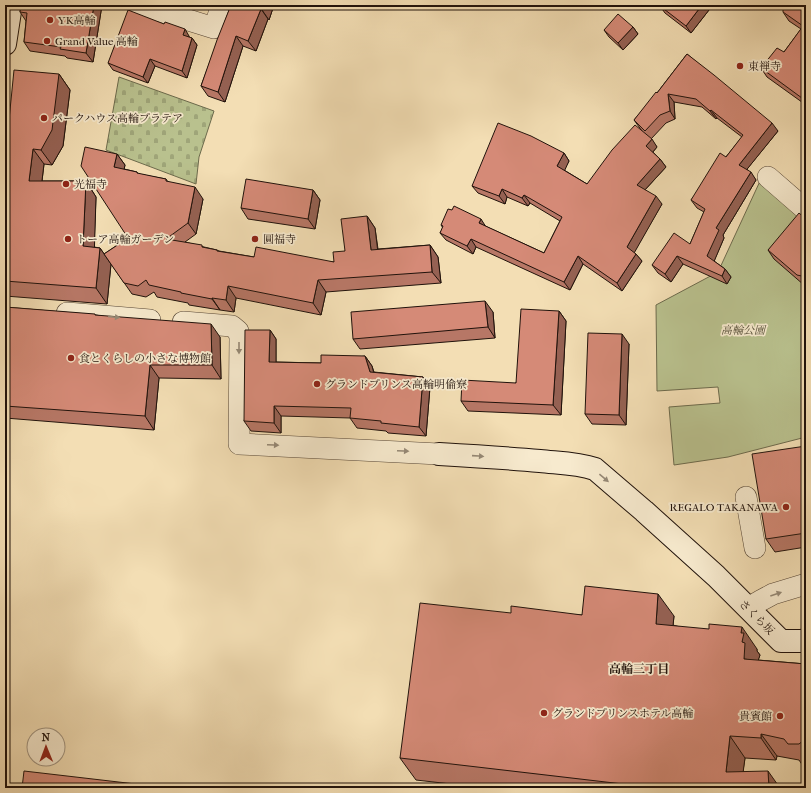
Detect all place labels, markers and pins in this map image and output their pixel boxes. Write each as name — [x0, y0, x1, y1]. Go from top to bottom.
place label: YK高輪 — [57, 14, 96, 27]
marker: YK高輪 — [45, 15, 55, 25]
place label: Grand Value 高輪 — [55, 35, 138, 48]
marker: Grand Value 高輪 — [42, 36, 52, 46]
place label: 東禅寺 — [748, 60, 781, 73]
marker: 東禅寺 — [735, 61, 745, 71]
place label: パークハウス高輪プラテア — [52, 112, 183, 125]
marker: パークハウス高輪プラテア — [39, 113, 49, 123]
place label: 光福寺 — [74, 178, 107, 191]
marker: 光福寺 — [61, 179, 71, 189]
place label: トーア高輪ガーデン — [76, 233, 174, 246]
place label: 圓福寺 — [263, 233, 296, 246]
marker: トーア高輪ガーデン — [63, 234, 73, 244]
marker: 圓福寺 — [250, 234, 260, 244]
place label: 食とくらしの小さな博物館 — [79, 352, 211, 365]
marker: 食とくらしの小さな博物館 — [66, 353, 76, 363]
place label: グランドプリンス高輪明倫寮 — [325, 378, 467, 391]
marker: グランドプリンス高輪明倫寮 — [312, 379, 322, 389]
place label: REGALO TAKANAWA — [669, 501, 779, 514]
marker: REGALO TAKANAWA — [781, 502, 791, 512]
place label: グランドプリンスホテル高輪 — [552, 707, 693, 720]
marker: グランドプリンスホテル高輪 — [539, 708, 549, 718]
place label: 貴賓館 — [739, 710, 772, 723]
marker: 貴賓館 — [775, 711, 785, 721]

